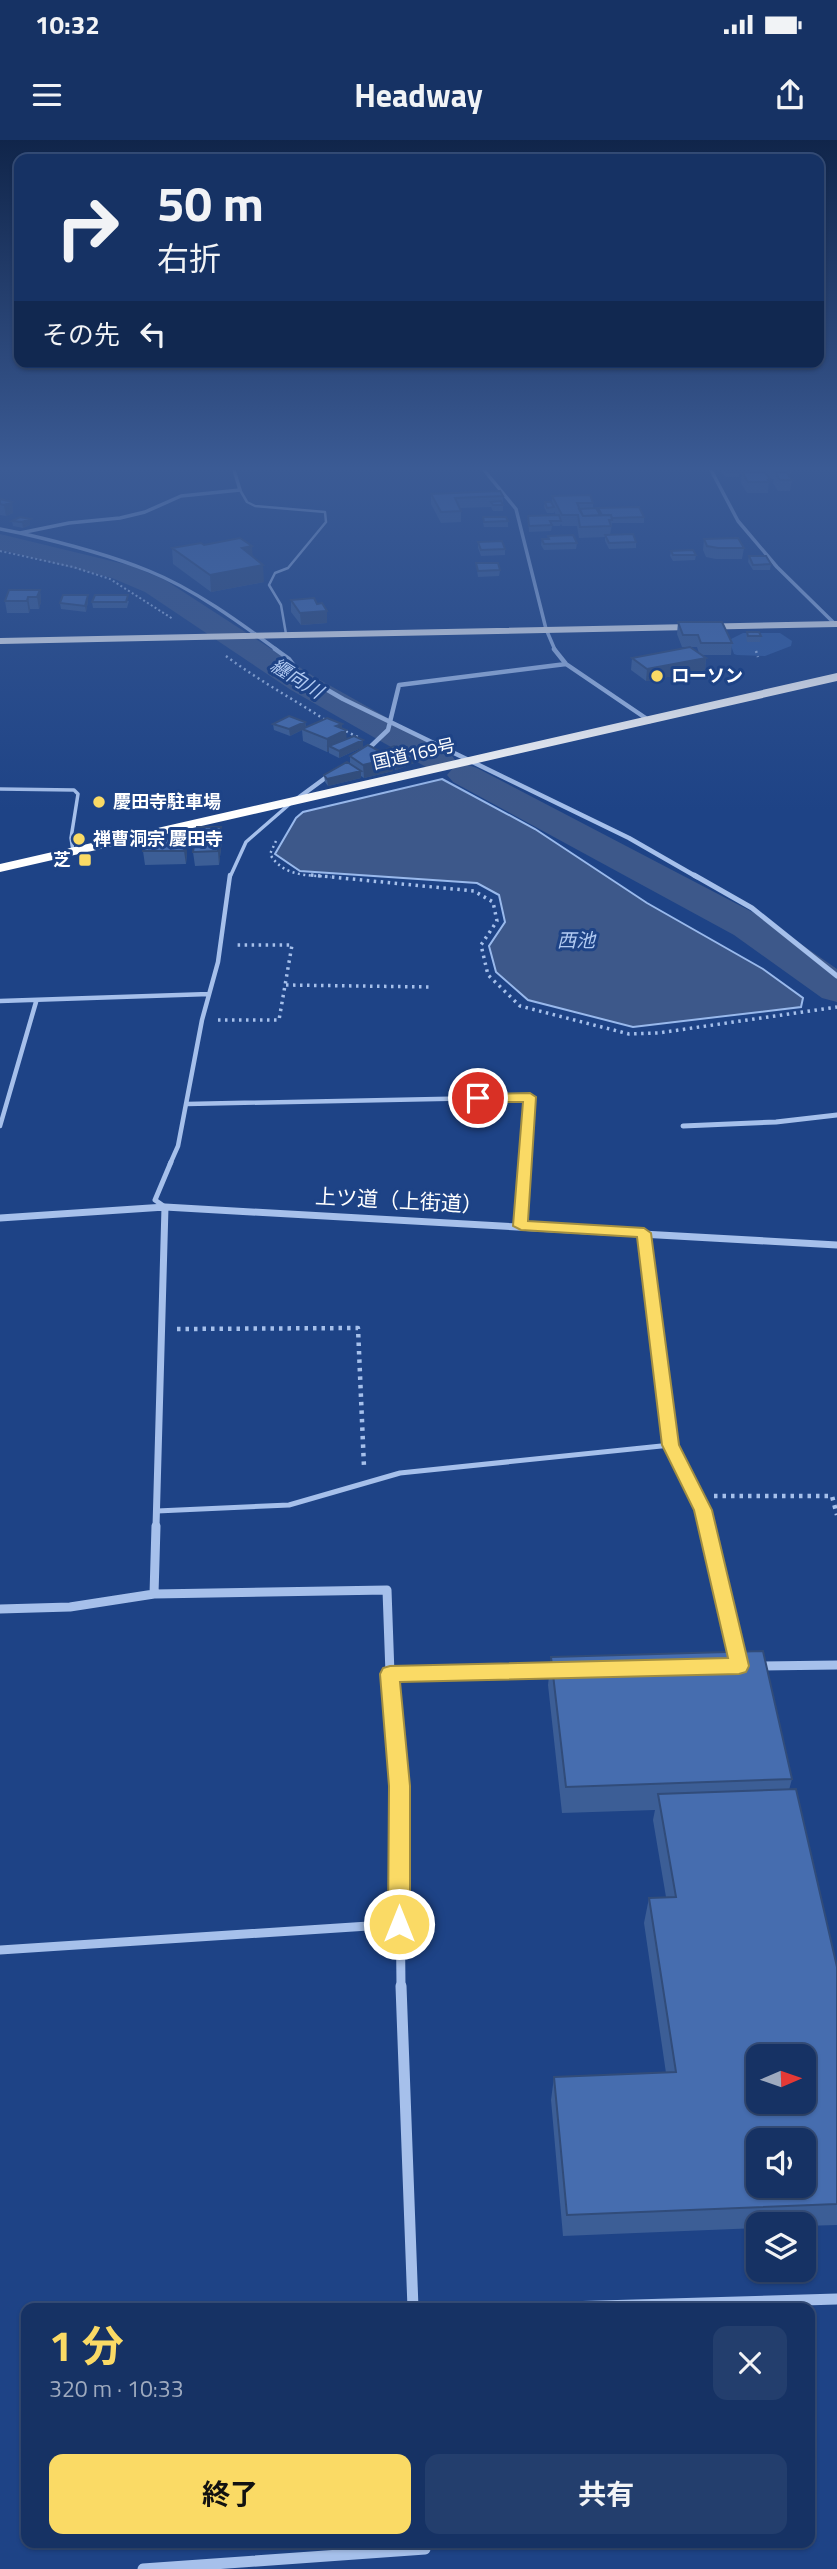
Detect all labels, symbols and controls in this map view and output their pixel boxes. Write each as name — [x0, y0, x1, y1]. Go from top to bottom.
text: 10:32 — [35, 5, 100, 44]
text: Headway — [354, 71, 483, 119]
icon: menu — [28, 76, 66, 114]
icon: share — [771, 76, 809, 114]
text: 50 m — [157, 165, 264, 240]
icon: right — [42, 182, 133, 273]
text: 右折 — [157, 234, 221, 282]
text: その先 — [42, 315, 120, 354]
icon: left — [134, 315, 172, 353]
water label: 纒向川 — [265, 650, 331, 706]
place label: ローソン — [671, 662, 743, 689]
marker: ローソン — [649, 668, 665, 684]
street label: 国道169号 — [370, 731, 458, 776]
place label: 慶田寺駐車場 — [113, 788, 221, 815]
marker: 慶田寺駐車場 — [91, 794, 107, 810]
place label: 禅曹洞宗 慶田寺 — [93, 825, 223, 852]
marker: 禅曹洞宗 慶田寺 — [71, 831, 87, 847]
place label: 芝 — [53, 846, 71, 873]
marker: 芝 — [77, 852, 93, 868]
water label: 西池 — [557, 925, 597, 954]
pin — [448, 1068, 508, 1128]
icon: arrive — [459, 1079, 497, 1117]
street label: 上ツ道（上街道） — [314, 1180, 484, 1220]
position arrow — [362, 1887, 436, 1961]
north arrow — [746, 2044, 816, 2114]
map controls — [746, 2044, 816, 2282]
button: sound — [746, 2128, 816, 2198]
button: layers — [746, 2212, 816, 2282]
text: 1 分 — [49, 2313, 124, 2377]
button: close — [713, 2326, 787, 2400]
text: 320 m · 10:33 — [49, 2371, 184, 2406]
button: 終了 — [49, 2454, 411, 2534]
button: 共有 — [425, 2454, 787, 2534]

